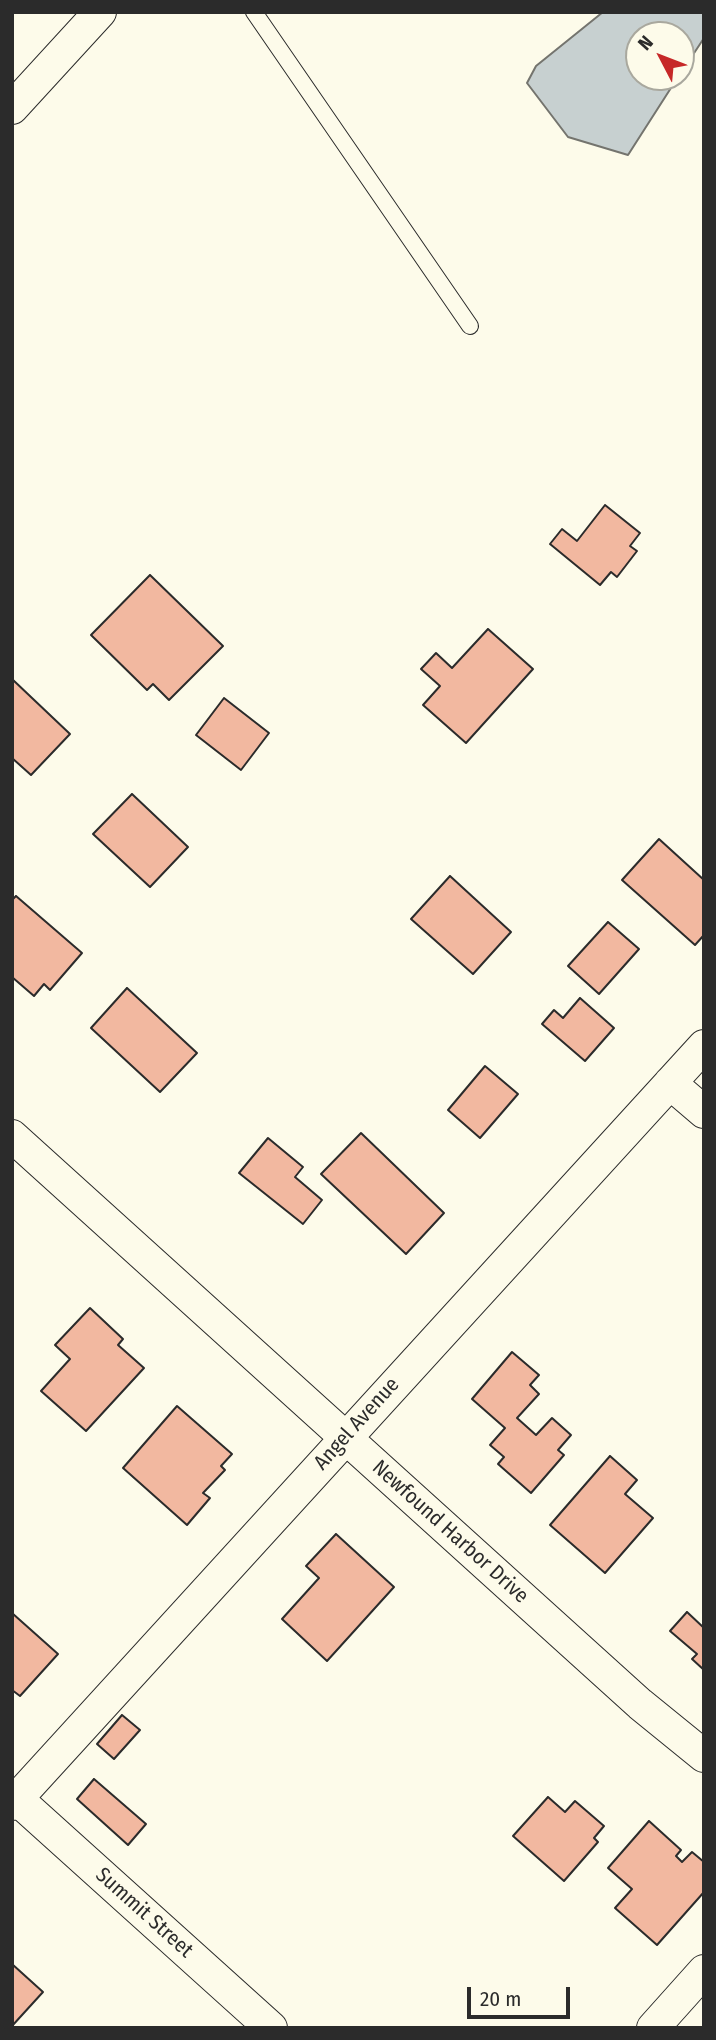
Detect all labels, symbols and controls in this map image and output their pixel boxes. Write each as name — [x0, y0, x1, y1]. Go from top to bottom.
north arrow — [625, 21, 695, 91]
text: N — [633, 31, 658, 55]
street label: Angel Avenue — [309, 1373, 405, 1475]
street label: Newfound Harbor Drive — [367, 1455, 533, 1609]
street label: Summit Street — [90, 1863, 198, 1963]
scale bar — [471, 1974, 574, 2018]
text: 20 m — [480, 1986, 521, 2012]

